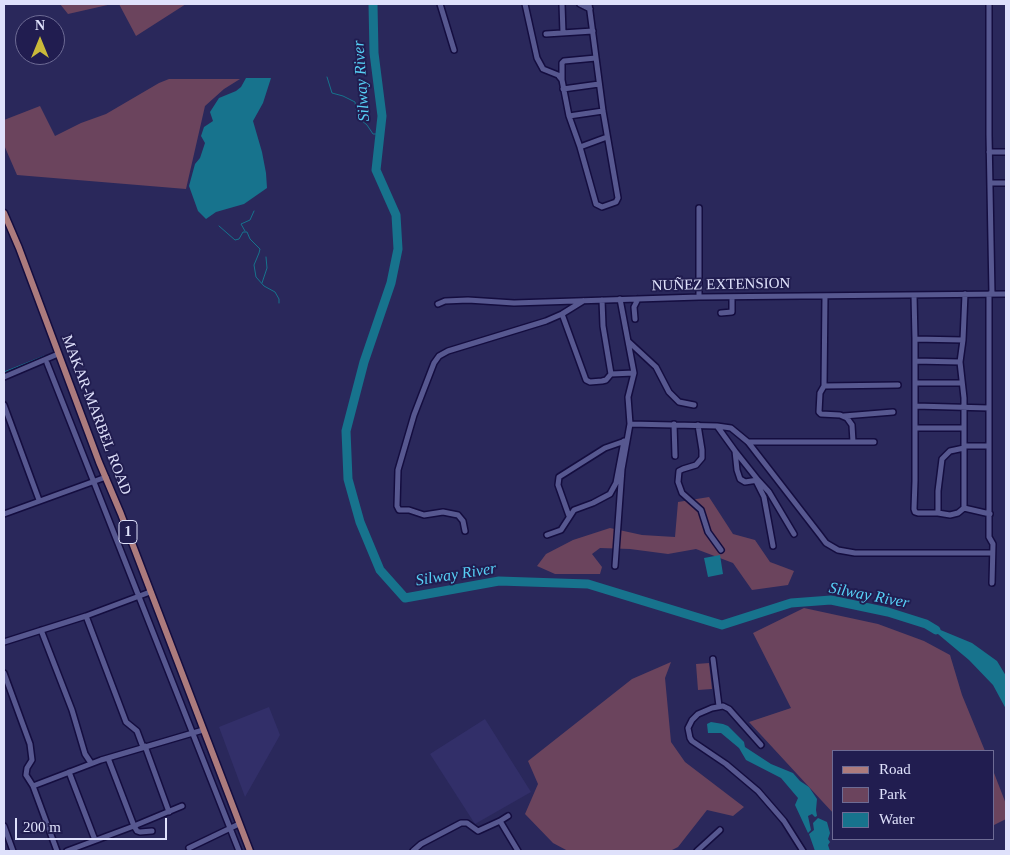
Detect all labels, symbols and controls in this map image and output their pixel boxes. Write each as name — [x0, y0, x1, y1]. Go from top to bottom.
north arrow — [15, 15, 65, 65]
text: N — [35, 18, 45, 33]
water label: Silway River — [350, 40, 374, 122]
street label: NUÑEZ EXTENSION — [651, 275, 791, 295]
street label: MAKAR-MARBEL ROAD — [57, 333, 135, 497]
road number: 1 — [119, 520, 137, 544]
water label: Silway River — [414, 559, 498, 591]
water label: Silway River — [827, 579, 911, 613]
legend — [832, 750, 995, 840]
text: Road — [879, 761, 911, 777]
text: Park — [879, 786, 907, 802]
scale bar — [18, 808, 170, 840]
text: Water — [879, 811, 914, 827]
text: 200 m — [23, 819, 61, 835]

